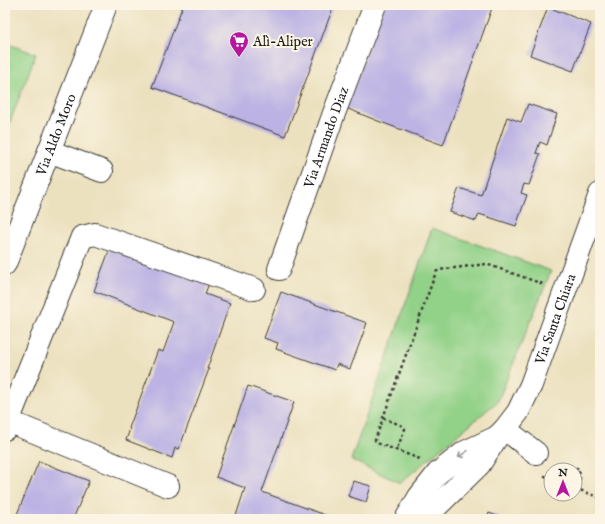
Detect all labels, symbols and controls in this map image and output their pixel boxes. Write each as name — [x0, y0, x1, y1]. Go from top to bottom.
supermarket icon: Alì-Aliper — [228, 30, 250, 58]
place label: Alì-Aliper — [252, 33, 313, 51]
street label: Via Armando Diaz — [300, 84, 354, 192]
street label: Via Aldo Moro — [32, 91, 81, 179]
street label: Via Santa Chiara — [531, 271, 581, 368]
one-way arrow — [457, 450, 468, 458]
north arrow — [543, 462, 583, 502]
text: N — [557, 466, 568, 480]

